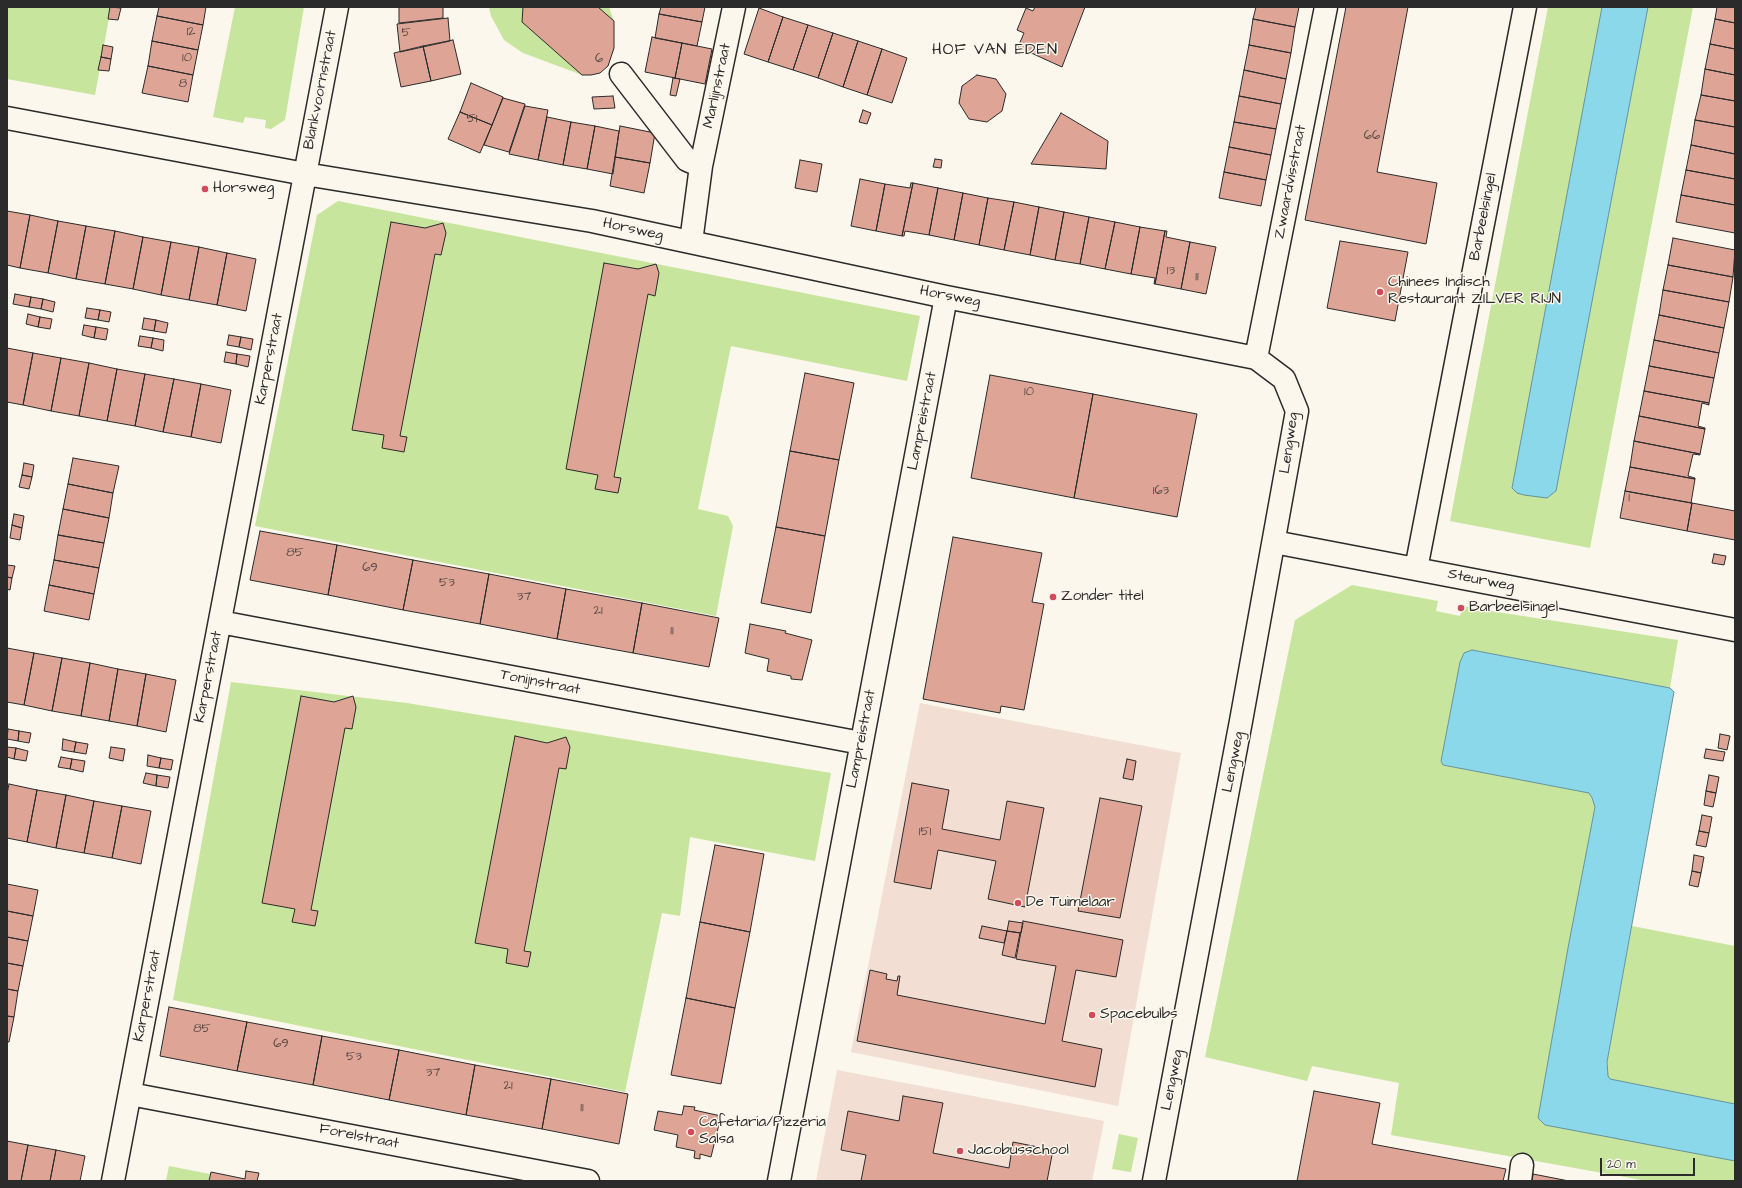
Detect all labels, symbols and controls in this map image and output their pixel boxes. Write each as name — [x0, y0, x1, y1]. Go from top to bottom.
house number: 12 — [186, 24, 196, 40]
house number: 5 — [401, 25, 411, 41]
street label: Blankvoornstraat — [301, 29, 341, 151]
district label: HOF VAN EDEN — [932, 41, 1058, 61]
street label: Marlijnstraat — [700, 42, 736, 130]
house number: 10 — [182, 50, 192, 66]
house number: 6 — [595, 51, 603, 67]
house number: 8 — [179, 76, 187, 92]
house number: 51 — [467, 111, 477, 127]
street label: Zwaardvisstraat — [1271, 123, 1311, 241]
house number: 66 — [1364, 128, 1380, 144]
street label: Barbeelsingel — [1467, 172, 1501, 262]
place label: Horsweg — [213, 180, 274, 198]
marker: Horsweg — [200, 184, 210, 194]
street label: Horsweg — [601, 215, 665, 245]
house number: 13 — [1167, 263, 1175, 279]
house number: 11 — [1195, 269, 1199, 285]
place label: Chinees Indisch Restaurant ZILVER RIJN — [1388, 274, 1561, 309]
street label: Horsweg — [918, 282, 982, 312]
marker: Chinees Indisch Restaurant ZILVER RIJN — [1375, 287, 1385, 297]
street label: Karperstraat — [252, 312, 288, 406]
street label: Lampreistraat — [905, 370, 941, 472]
house number: 10 — [1024, 384, 1034, 400]
street label: Lengweg — [1277, 411, 1303, 475]
house number: 163 — [1153, 483, 1169, 499]
house number: 1 — [1628, 490, 1630, 506]
house number: 85 — [286, 545, 304, 561]
house number: 69 — [362, 560, 378, 576]
street label: Steurweg — [1446, 566, 1516, 596]
house number: 53 — [439, 575, 455, 591]
place label: Zonder titel — [1061, 588, 1144, 606]
house number: 37 — [517, 589, 531, 605]
marker: Zonder titel — [1048, 592, 1058, 602]
place label: Barbeelsingel — [1469, 599, 1558, 617]
house number: 21 — [593, 603, 603, 619]
marker: Barbeelsingel — [1456, 603, 1466, 613]
house number: 11 — [670, 623, 674, 639]
street label: Karperstraat — [191, 630, 227, 724]
street label: Tonijnstraat — [499, 666, 581, 700]
street label: Lampreistraat — [844, 688, 880, 790]
street label: Lengweg — [1219, 730, 1249, 794]
house number: 151 — [919, 824, 931, 840]
place label: De Tuimelaar — [1026, 894, 1115, 912]
marker: De Tuimelaar — [1013, 898, 1023, 908]
street label: Karperstraat — [130, 949, 166, 1043]
place label: Spacebulbs — [1100, 1006, 1178, 1024]
marker: Spacebulbs — [1087, 1010, 1097, 1020]
house number: 85 — [193, 1021, 211, 1037]
house number: 69 — [273, 1036, 289, 1052]
street label: Lengweg — [1158, 1048, 1188, 1112]
house number: 53 — [346, 1049, 362, 1065]
house number: 37 — [426, 1065, 440, 1081]
house number: 21 — [503, 1078, 513, 1094]
house number: 11 — [580, 1100, 584, 1116]
place label: Cafetaria/Pizzeria Salsa — [699, 1114, 826, 1149]
street label: Forelstraat — [318, 1120, 400, 1154]
marker: Cafetaria/Pizzeria Salsa — [686, 1127, 696, 1137]
place label: Jacobusschool — [968, 1142, 1069, 1160]
marker: Jacobusschool — [955, 1146, 965, 1156]
scale bar — [1602, 1150, 1697, 1176]
text: 20 m — [1607, 1156, 1636, 1173]

